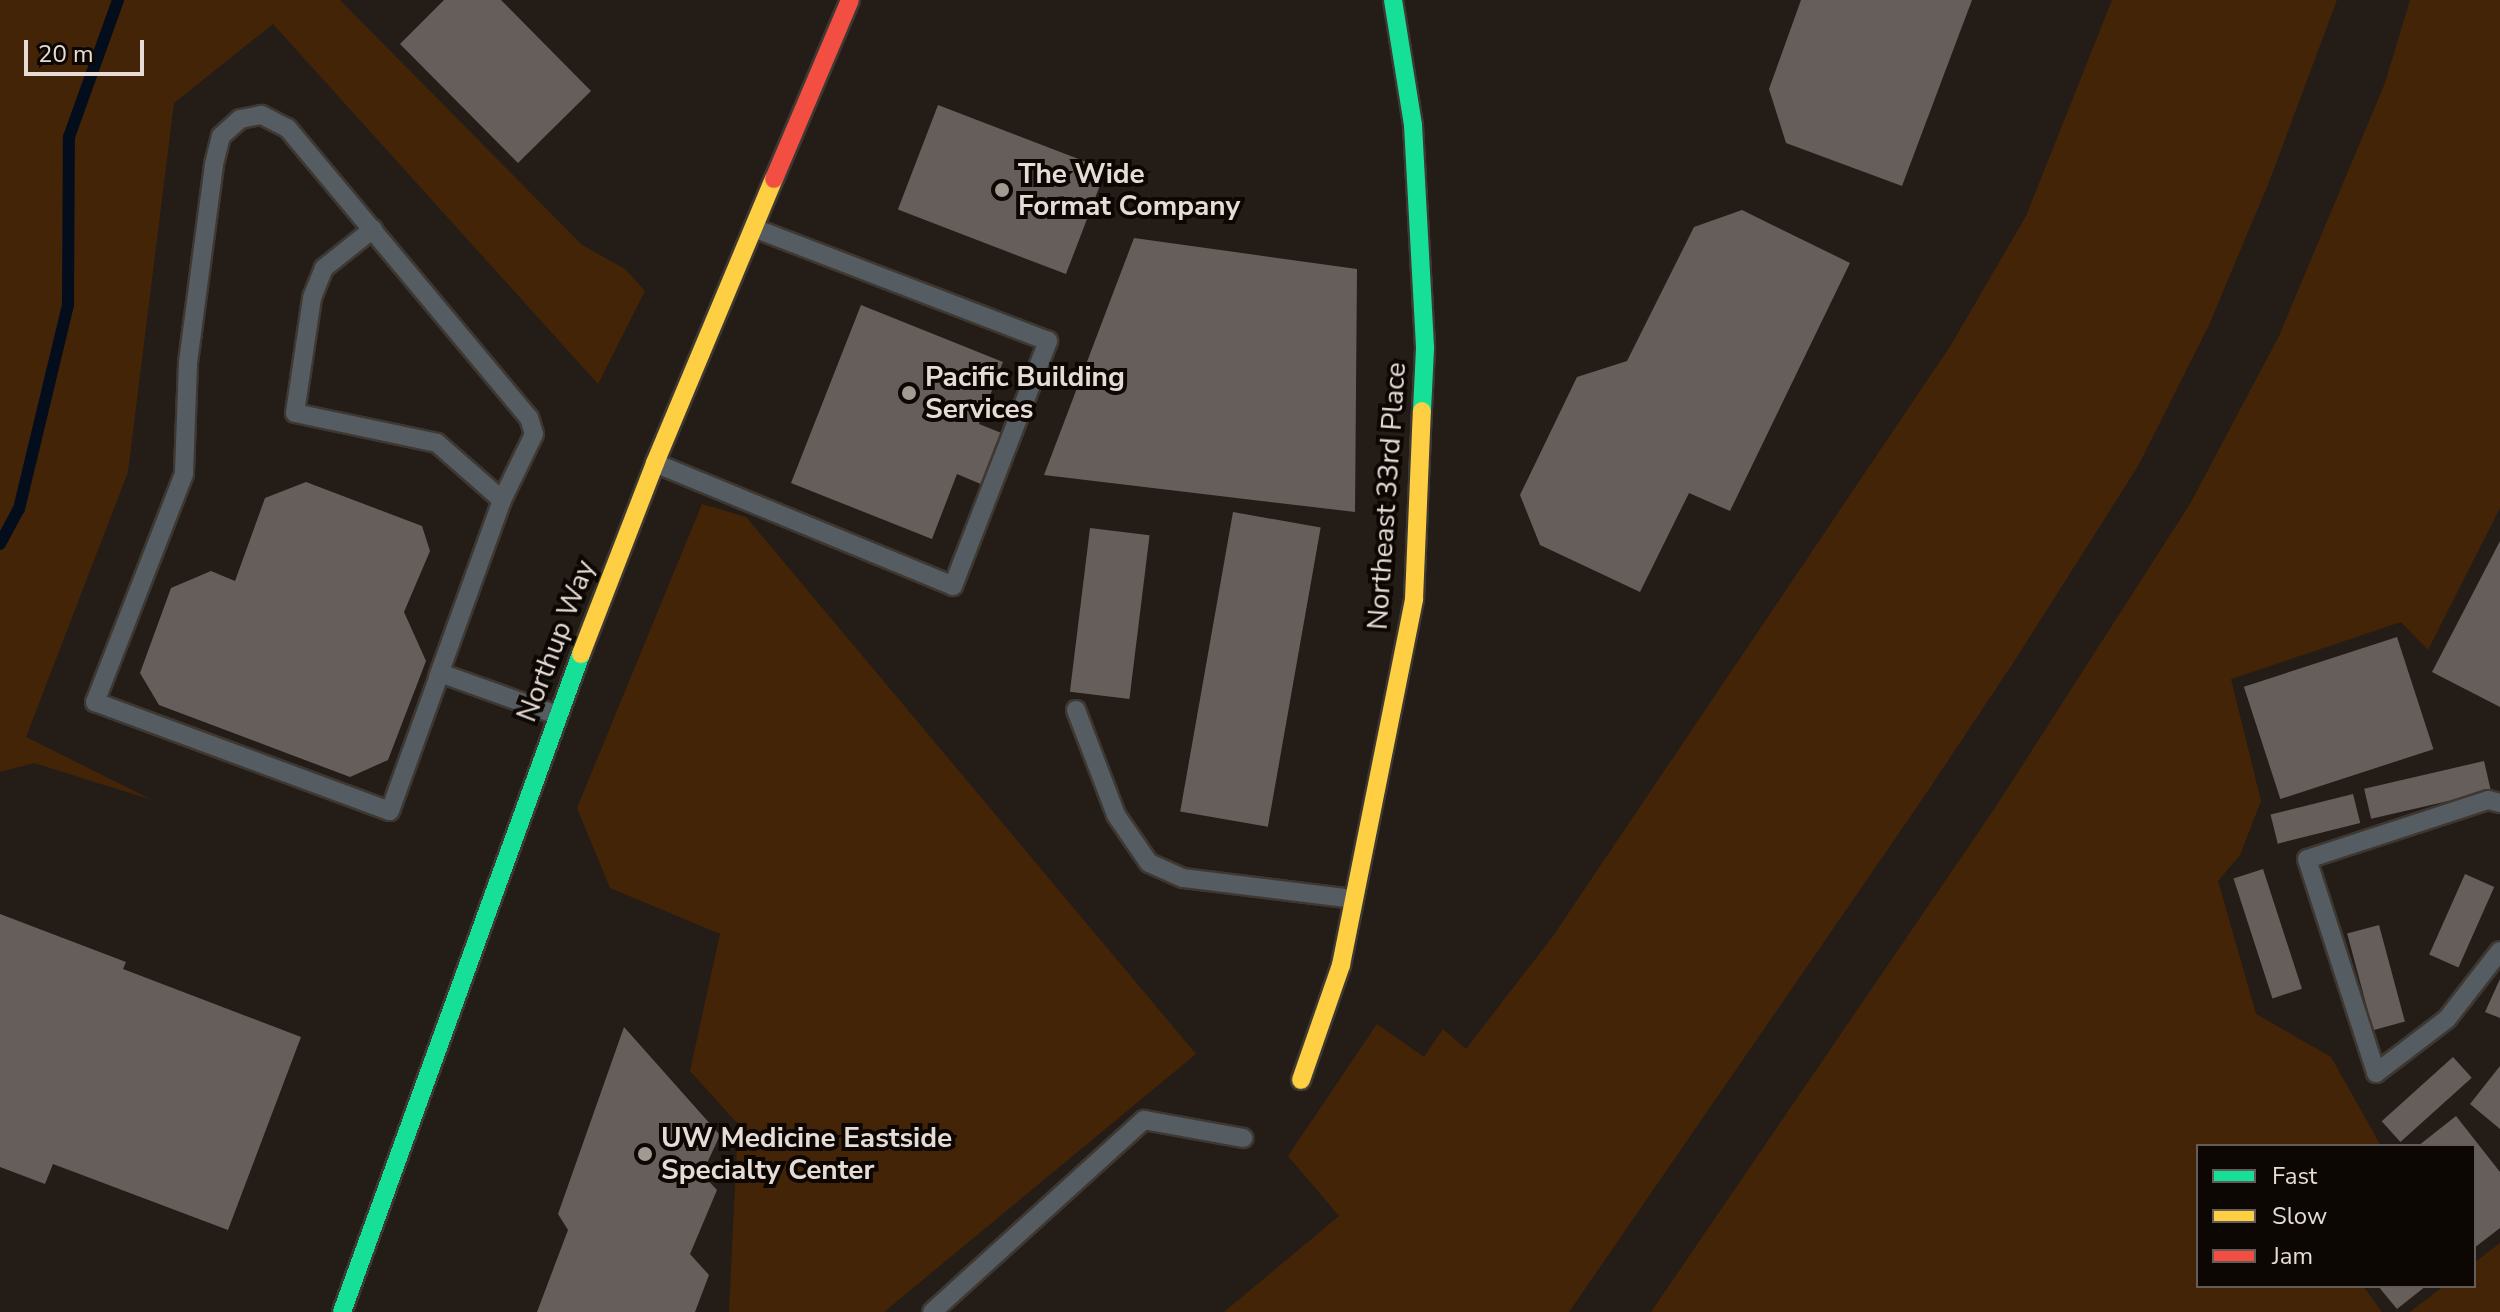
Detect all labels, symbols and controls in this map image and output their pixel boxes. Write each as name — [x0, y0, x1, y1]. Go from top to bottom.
scale bar — [28, 24, 148, 74]
text: 20 m — [38, 38, 94, 70]
place label: The Wide Format Company — [1018, 157, 1240, 223]
marker: The Wide Format Company — [993, 181, 1011, 199]
place label: Pacific Building Services — [925, 360, 1125, 426]
street label: Northeast 33rd Place — [1361, 361, 1413, 631]
marker: Pacific Building Services — [900, 384, 918, 402]
street label: Northup Way — [510, 555, 602, 727]
place label: UW Medicine Eastside Specialty Center — [661, 1121, 952, 1187]
legend — [2196, 1144, 2476, 1288]
marker: UW Medicine Eastside Specialty Center — [636, 1145, 654, 1163]
text: Fast — [2272, 1160, 2317, 1192]
text: Slow — [2272, 1200, 2327, 1232]
text: Jam — [2272, 1240, 2313, 1272]

